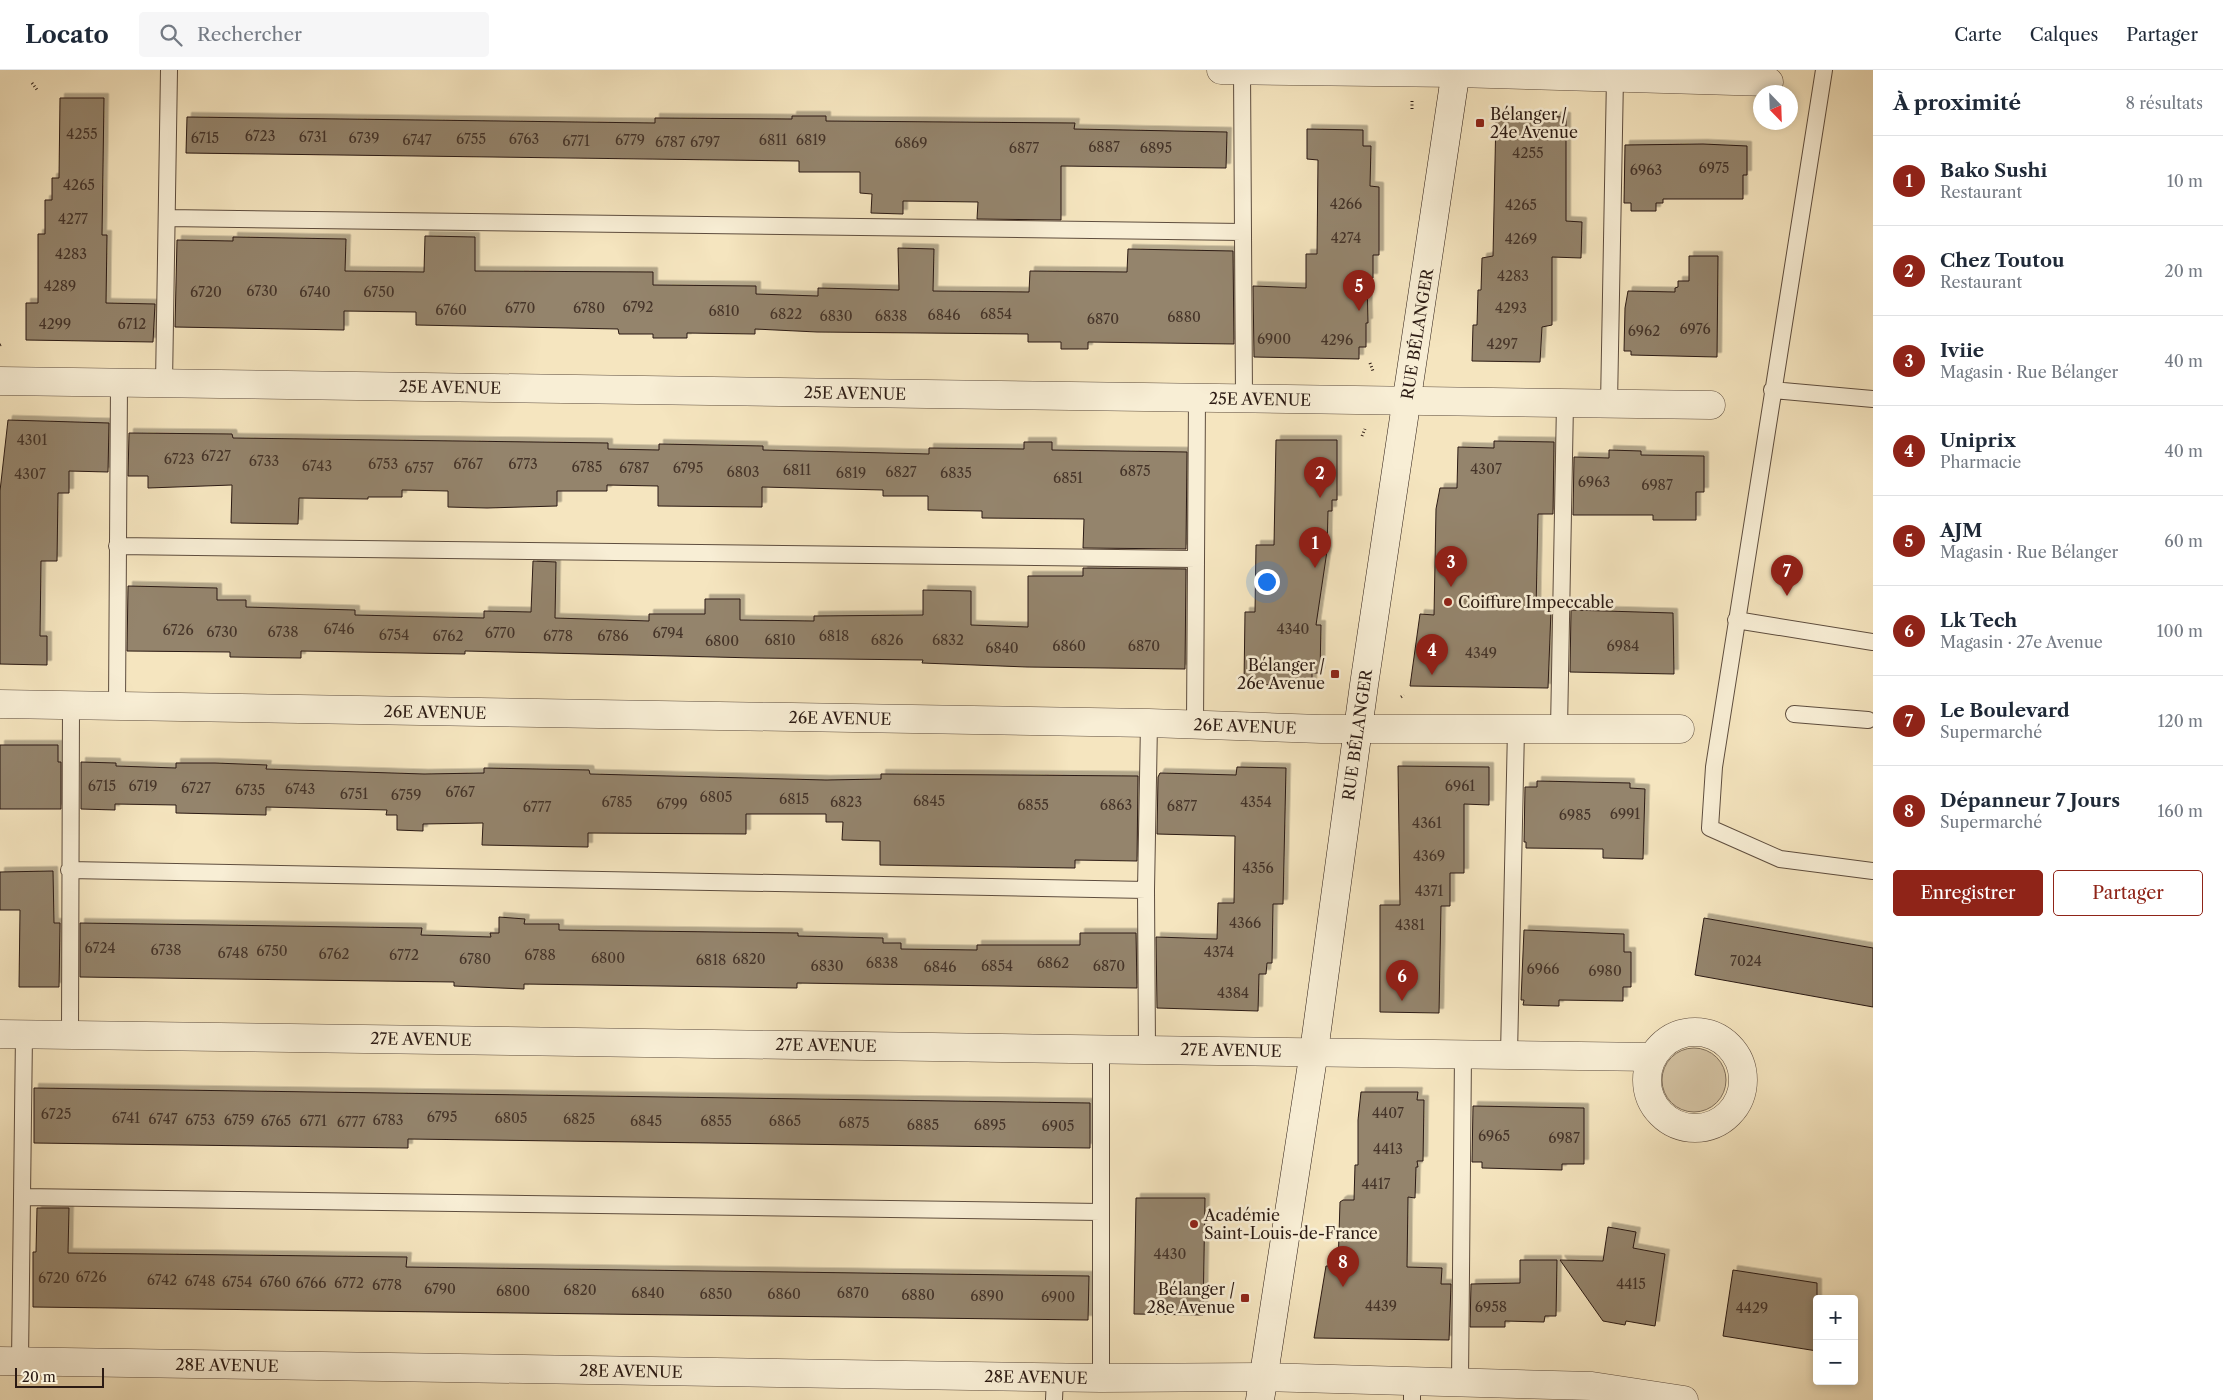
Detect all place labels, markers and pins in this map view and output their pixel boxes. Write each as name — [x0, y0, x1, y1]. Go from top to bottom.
place label: Bélanger / 24e Avenue — [1490, 104, 1578, 142]
marker: Bélanger / 24e Avenue — [1474, 117, 1486, 129]
pin: 5 — [1343, 270, 1375, 311]
pin: 2 — [1304, 457, 1336, 498]
pin: 1 — [1299, 527, 1331, 568]
pin: 3 — [1435, 546, 1467, 587]
pin: 7 — [1771, 555, 1803, 596]
place label: Coiffure Impeccable — [1458, 592, 1614, 612]
marker: Coiffure Impeccable — [1442, 596, 1454, 608]
pin: 4 — [1416, 634, 1448, 675]
place label: Bélanger / 26e Avenue — [1237, 655, 1325, 693]
marker: Bélanger / 26e Avenue — [1329, 668, 1341, 680]
pin: 6 — [1386, 960, 1418, 1001]
place label: Académie Saint-Louis-de-France — [1203, 1205, 1378, 1243]
marker: Académie Saint-Louis-de-France — [1188, 1218, 1200, 1230]
pin: 8 — [1327, 1246, 1359, 1287]
place label: Bélanger / 28e Avenue — [1147, 1279, 1235, 1317]
marker: Bélanger / 28e Avenue — [1239, 1292, 1251, 1304]

